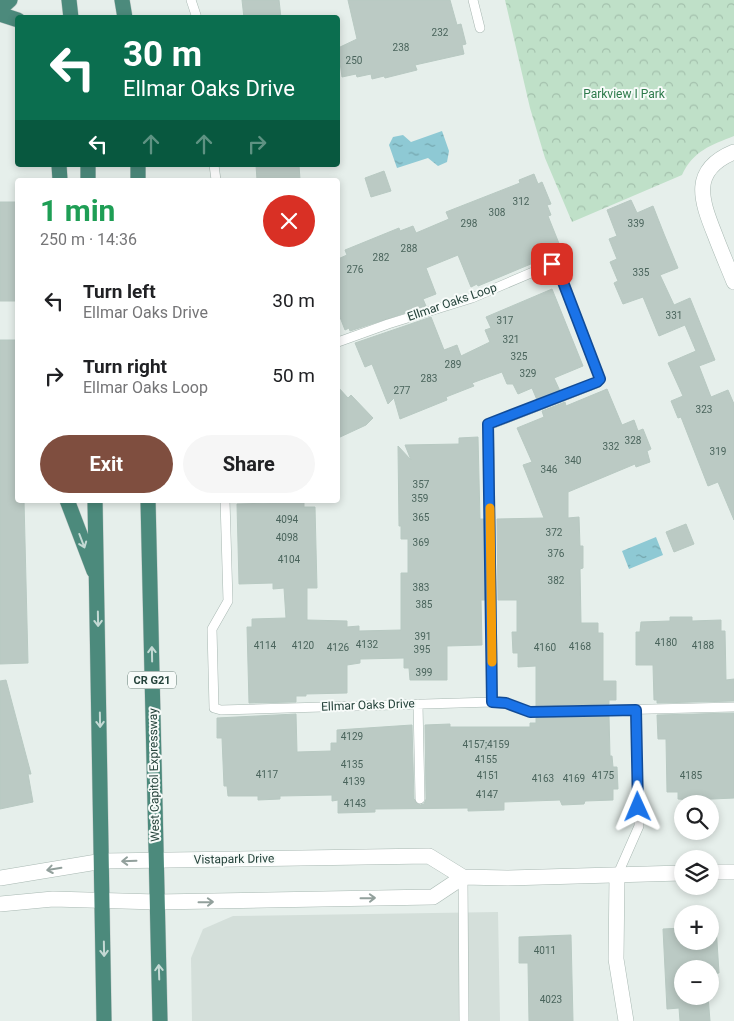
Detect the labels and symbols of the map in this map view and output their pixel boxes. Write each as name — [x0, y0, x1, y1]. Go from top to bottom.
house number: 232 — [432, 27, 449, 38]
house number: 238 — [393, 42, 410, 53]
house number: 250 — [346, 55, 363, 66]
park label: Parkview I Park — [583, 87, 666, 101]
house number: 312 — [513, 196, 530, 207]
house number: 308 — [489, 207, 506, 218]
house number: 298 — [461, 218, 478, 229]
house number: 339 — [628, 218, 644, 229]
house number: 288 — [401, 243, 418, 254]
pin — [531, 243, 573, 285]
house number: 282 — [373, 252, 390, 263]
house number: 276 — [347, 264, 364, 275]
house number: 335 — [633, 267, 650, 278]
street label: Ellmar Oaks Loop — [405, 280, 499, 324]
house number: 331 — [666, 310, 682, 321]
house number: 317 — [497, 315, 514, 326]
house number: 321 — [503, 334, 519, 345]
house number: 325 — [511, 351, 528, 362]
house number: 289 — [445, 359, 461, 370]
house number: 329 — [520, 368, 536, 379]
house number: 283 — [421, 373, 437, 384]
house number: 277 — [394, 385, 411, 396]
house number: 323 — [696, 404, 712, 415]
house number: 328 — [625, 435, 642, 446]
house number: 332 — [603, 441, 620, 452]
house number: 319 — [710, 446, 726, 457]
house number: 340 — [565, 455, 582, 466]
house number: 346 — [541, 464, 558, 475]
house number: 357 — [413, 479, 430, 490]
house number: 359 — [412, 493, 428, 504]
house number: 365 — [413, 512, 430, 523]
house number: 4094 — [276, 514, 299, 525]
house number: 372 — [546, 527, 563, 538]
house number: 4098 — [276, 532, 299, 543]
one-way arrow — [78, 533, 87, 548]
house number: 369 — [413, 537, 429, 548]
house number: 376 — [548, 548, 565, 559]
house number: 4104 — [278, 554, 301, 565]
house number: 382 — [548, 575, 565, 586]
house number: 383 — [413, 582, 429, 593]
house number: 385 — [416, 599, 433, 610]
one-way arrow — [93, 610, 103, 626]
house number: 391 — [415, 631, 431, 642]
house number: 4180 — [655, 637, 678, 648]
house number: 4132 — [356, 639, 379, 650]
house number: 4114 — [254, 640, 277, 651]
house number: 4120 — [292, 640, 315, 651]
house number: 4188 — [692, 640, 715, 651]
house number: 4168 — [569, 641, 592, 652]
house number: 4126 — [327, 642, 350, 653]
house number: 4160 — [534, 642, 557, 653]
house number: 395 — [414, 644, 431, 655]
one-way arrow — [147, 646, 157, 662]
house number: 399 — [416, 667, 432, 678]
road number: CR G21 — [128, 672, 176, 688]
street label: Ellmar Oaks Drive — [321, 696, 415, 714]
street label: West Capitol Expressway — [146, 708, 162, 842]
one-way arrow — [95, 712, 105, 728]
house number: 4129 — [341, 731, 363, 742]
house number: 4157;4159 — [462, 739, 510, 750]
house number: 4155 — [475, 754, 498, 765]
house number: 4135 — [341, 759, 364, 770]
house number: 4117 — [256, 769, 279, 780]
house number: 4151 — [477, 770, 499, 781]
house number: 4175 — [592, 770, 615, 781]
house number: 4185 — [680, 770, 703, 781]
house number: 4163 — [532, 773, 554, 784]
house number: 4169 — [563, 773, 585, 784]
house number: 4139 — [343, 776, 365, 787]
position arrow — [611, 780, 663, 832]
house number: 4147 — [476, 789, 499, 800]
house number: 4143 — [344, 798, 366, 809]
street label: Vistapark Drive — [194, 851, 274, 867]
one-way arrow — [122, 856, 138, 865]
one-way arrow — [47, 864, 63, 874]
one-way arrow — [360, 893, 376, 903]
one-way arrow — [197, 897, 213, 906]
one-way arrow — [99, 940, 109, 956]
house number: 4011 — [534, 945, 556, 956]
one-way arrow — [154, 965, 163, 981]
house number: 4023 — [540, 994, 562, 1005]

